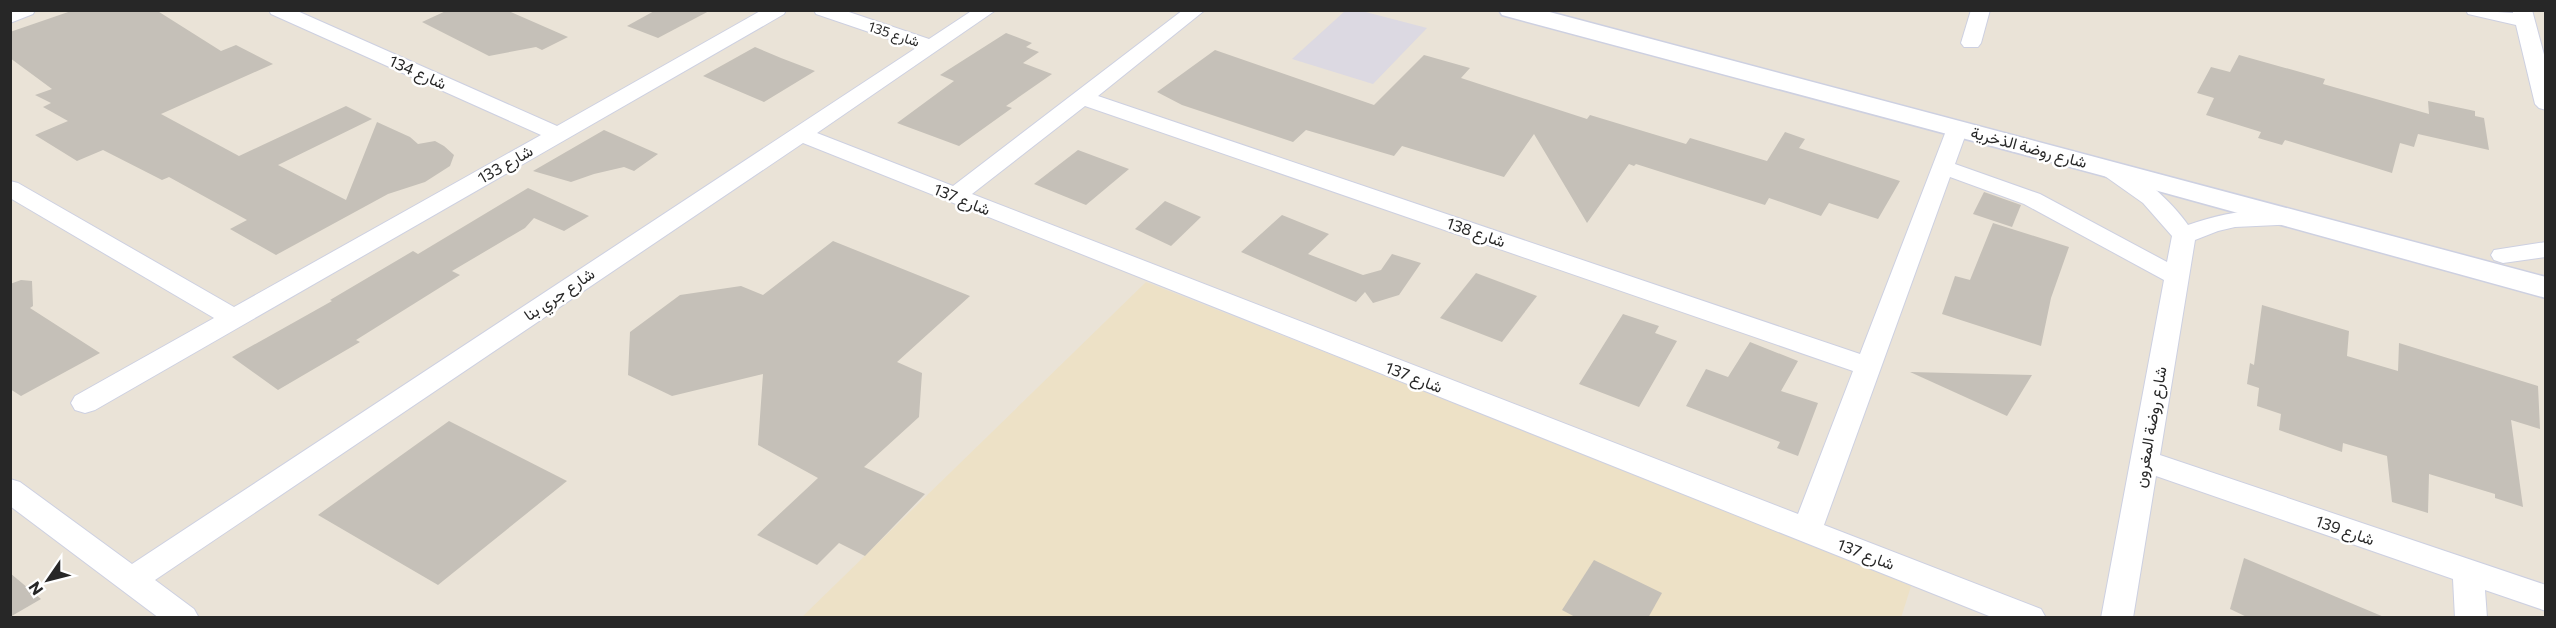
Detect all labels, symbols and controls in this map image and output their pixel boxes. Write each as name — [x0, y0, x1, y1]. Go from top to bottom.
street label: شارع 135 — [865, 17, 922, 53]
street label: شارع 134 — [385, 50, 450, 95]
street label: شارع روضة الذخرية — [1968, 122, 2089, 174]
street label: شارع 133 — [474, 140, 537, 189]
street label: شارع 137 — [930, 179, 993, 221]
street label: شارع 138 — [1443, 213, 1508, 253]
street label: شارع جري بنا — [520, 263, 600, 328]
street label: شارع 137 — [1382, 357, 1445, 399]
street label: شارع روضة المغرون — [2129, 365, 2172, 490]
street label: شارع 139 — [2312, 511, 2377, 551]
street label: شارع 137 — [1834, 534, 1897, 576]
north arrow — [18, 550, 78, 610]
text: N — [24, 579, 47, 599]

